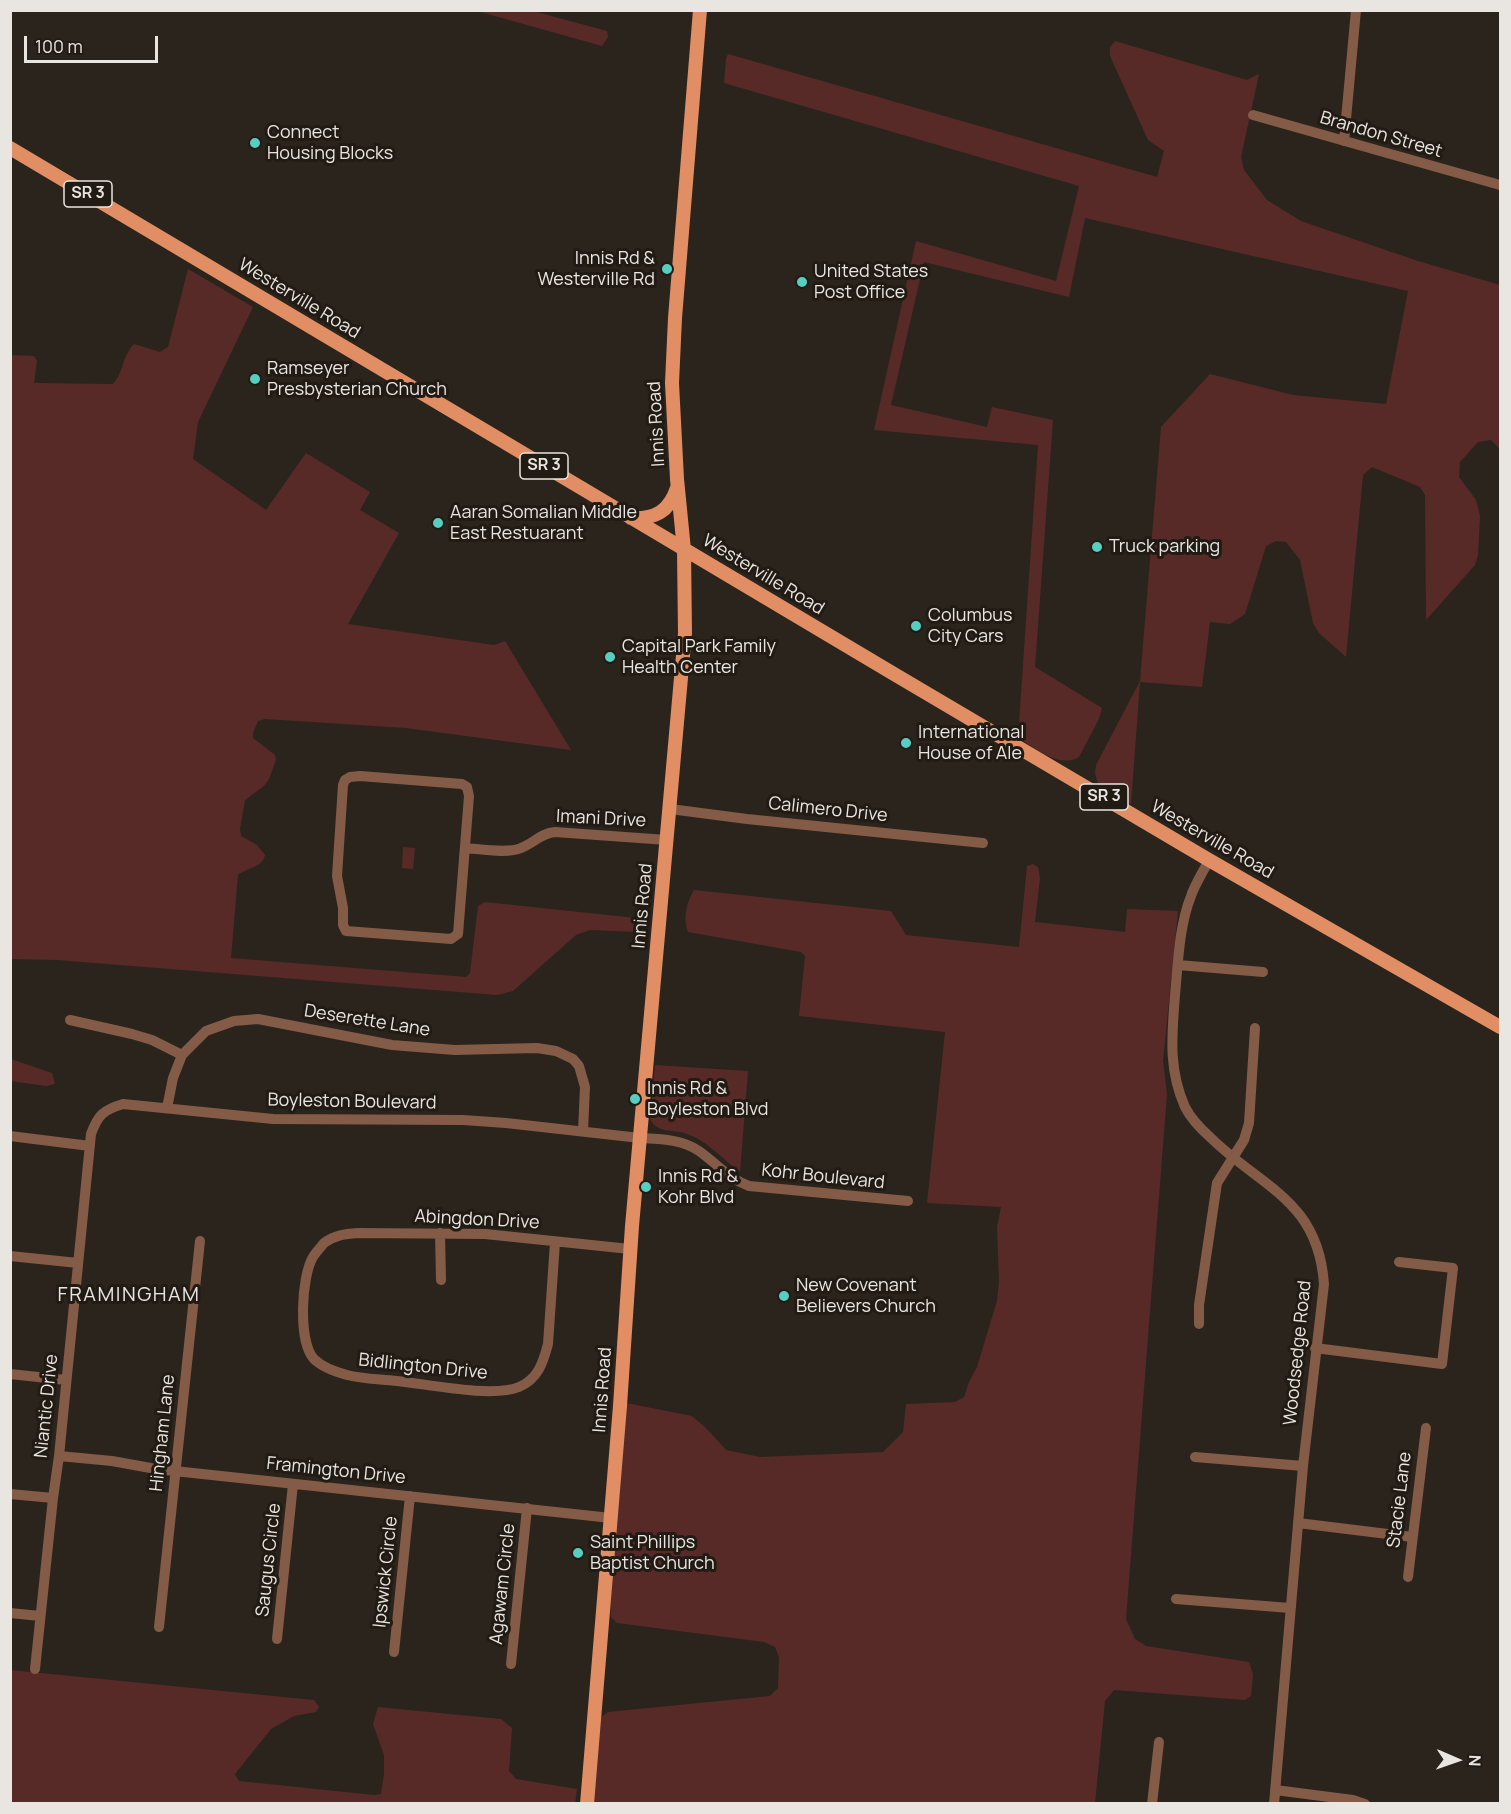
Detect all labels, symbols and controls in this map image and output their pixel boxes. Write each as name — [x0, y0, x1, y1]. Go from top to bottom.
scale bar — [27, 24, 160, 62]
text: 100 m — [35, 34, 83, 58]
street label: Brandon Street — [1317, 107, 1445, 163]
place label: Connect Housing Blocks — [267, 122, 393, 164]
marker: Connect Housing Blocks — [248, 136, 262, 150]
road number: SR 3 — [64, 181, 112, 207]
place label: Innis Rd & Westerville Rd — [538, 248, 655, 290]
street label: Westerville Road — [234, 254, 364, 344]
place label: United States Post Office — [814, 261, 928, 304]
marker: Innis Rd & Westerville Rd — [660, 262, 674, 276]
marker: United States Post Office — [795, 275, 809, 289]
place label: Ramseyer Presbysterian Church — [267, 358, 447, 400]
marker: Ramseyer Presbysterian Church — [248, 372, 262, 386]
street label: Innis Road — [644, 381, 670, 467]
road number: SR 3 — [520, 453, 568, 479]
place label: Aaran Somalian Middle East Restuarant — [450, 502, 637, 544]
marker: Aaran Somalian Middle East Restuarant — [431, 516, 445, 530]
street label: Westerville Road — [698, 530, 828, 620]
place label: Truck parking — [1109, 536, 1220, 558]
marker: Truck parking — [1090, 540, 1104, 554]
place label: Columbus City Cars — [928, 605, 1012, 648]
marker: Columbus City Cars — [909, 619, 923, 633]
place label: Capital Park Family Health Center — [622, 636, 776, 678]
marker: Capital Park Family Health Center — [603, 650, 617, 664]
place label: International House of Ale — [918, 722, 1024, 764]
marker: International House of Ale — [899, 736, 913, 750]
road number: SR 3 — [1080, 784, 1128, 810]
street label: Calimero Drive — [767, 793, 889, 827]
street label: Westerville Road — [1147, 796, 1277, 884]
street label: Imani Drive — [555, 806, 647, 832]
street label: Innis Road — [629, 862, 657, 950]
street label: Deserette Lane — [302, 1000, 432, 1042]
place label: Innis Rd & Boyleston Blvd — [647, 1078, 768, 1120]
street label: Boyleston Boulevard — [267, 1090, 437, 1114]
marker: Innis Rd & Boyleston Blvd — [628, 1092, 642, 1106]
street label: Kohr Boulevard — [760, 1160, 886, 1194]
place label: Innis Rd & Kohr Blvd — [658, 1166, 738, 1208]
marker: Innis Rd & Kohr Blvd — [639, 1180, 653, 1194]
street label: Abingdon Drive — [414, 1206, 540, 1234]
place label: New Covenant Believers Church — [796, 1275, 936, 1318]
street label: Woodsedge Road — [1280, 1279, 1316, 1427]
district label: FRAMINGHAM — [58, 1283, 200, 1307]
marker: New Covenant Believers Church — [777, 1289, 791, 1303]
street label: Innis Road — [589, 1347, 617, 1433]
street label: Bidlington Drive — [357, 1349, 489, 1385]
street label: Niantic Drive — [31, 1353, 63, 1459]
street label: Hingham Lane — [146, 1373, 180, 1493]
street label: Stacie Lane — [1383, 1451, 1417, 1549]
street label: Framington Drive — [265, 1453, 407, 1489]
street label: Saugus Circle — [252, 1502, 286, 1618]
street label: Ipswick Circle — [369, 1515, 403, 1629]
street label: Agawam Circle — [486, 1522, 520, 1646]
place label: Saint Phillips Baptist Church — [590, 1532, 715, 1574]
marker: Saint Phillips Baptist Church — [571, 1546, 585, 1560]
north arrow — [1427, 1730, 1487, 1790]
text: N — [1464, 1754, 1486, 1767]

